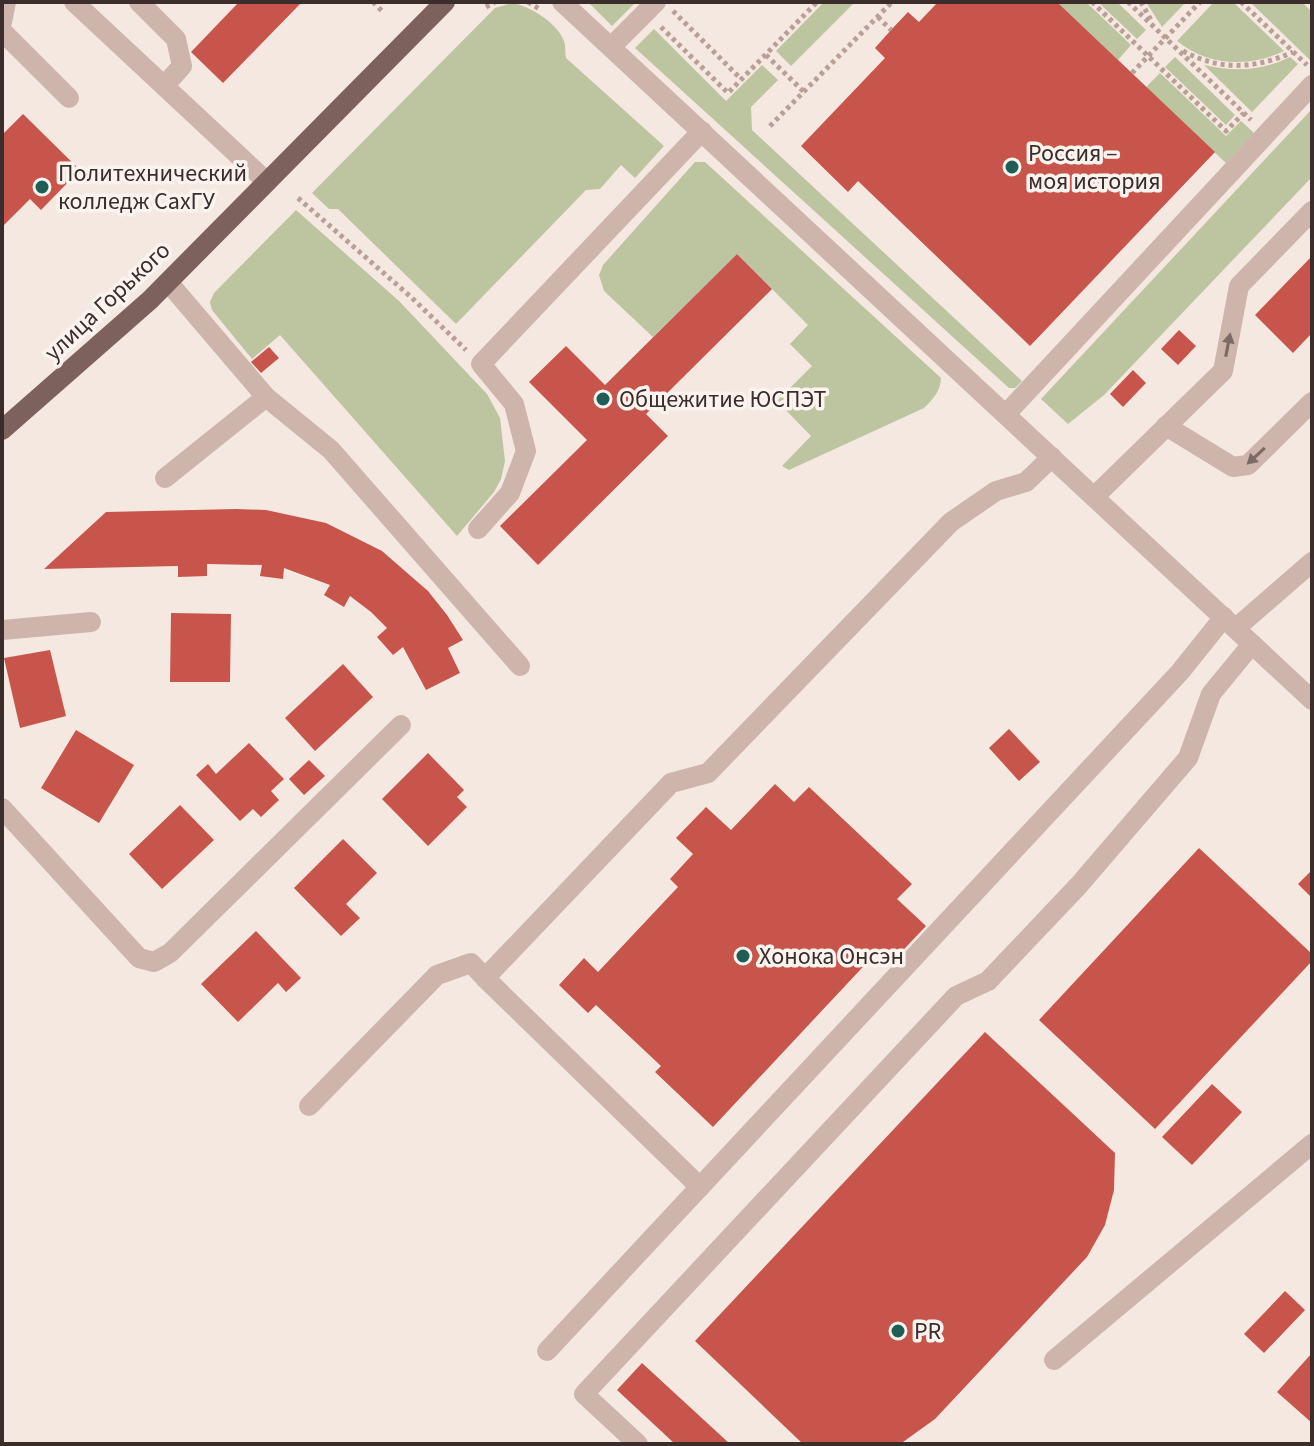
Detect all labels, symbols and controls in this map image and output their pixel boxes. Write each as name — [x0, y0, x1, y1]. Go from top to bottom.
place label: Россия – моя история — [1028, 136, 1161, 199]
place label: Политехнический колледж СахГУ — [58, 156, 247, 219]
marker: Россия – моя история — [1003, 158, 1021, 176]
marker: Политехнический колледж СахГУ — [33, 178, 51, 196]
street label: улица Горького — [36, 233, 178, 369]
one-way arrow — [1222, 332, 1234, 357]
place label: Общежитие ЮСПЭТ — [619, 382, 827, 417]
marker: Общежитие ЮСПЭТ — [594, 390, 612, 408]
one-way arrow — [1247, 447, 1266, 465]
place label: Хонока Онсэн — [759, 939, 904, 974]
marker: Хонока Онсэн — [734, 947, 752, 965]
place label: PR — [914, 1314, 942, 1349]
marker: PR — [889, 1322, 907, 1340]

